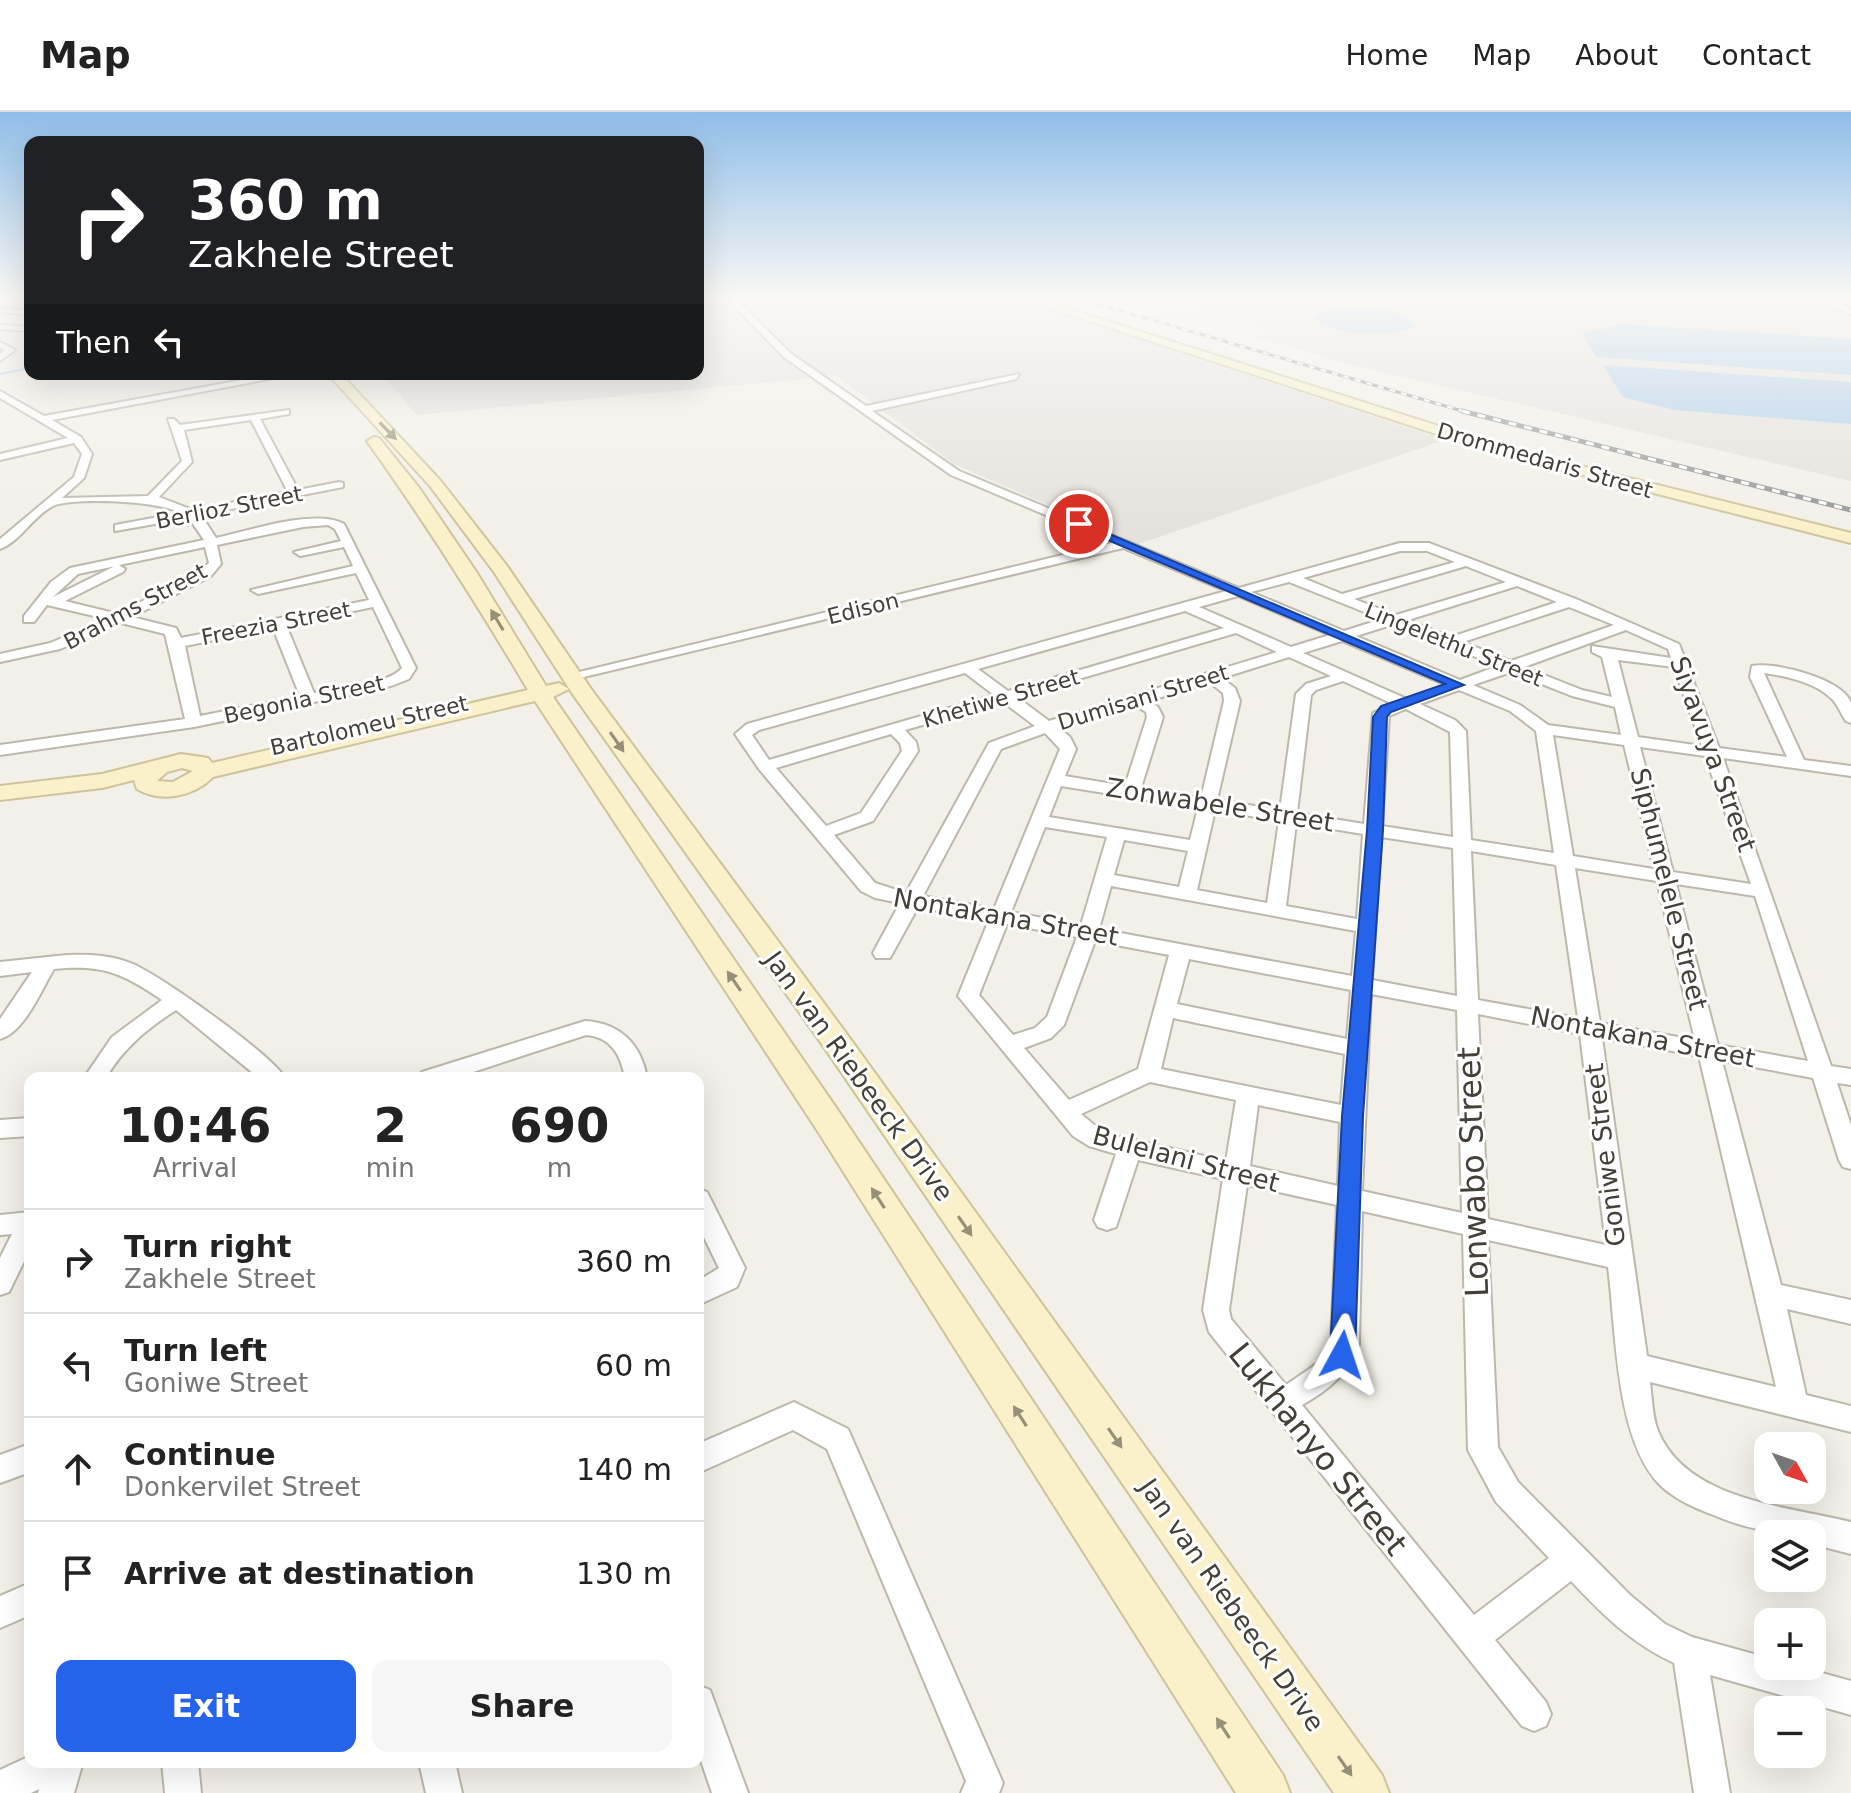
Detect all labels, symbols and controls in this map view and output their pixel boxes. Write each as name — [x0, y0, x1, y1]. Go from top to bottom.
text: Map — [40, 33, 131, 77]
text: Home — [1345, 39, 1428, 72]
text: Map — [1472, 39, 1531, 72]
text: About — [1575, 39, 1658, 72]
text: Contact — [1702, 39, 1811, 72]
text: 360 m — [188, 167, 383, 232]
icon: right — [56, 168, 160, 272]
text: Zakhele Street — [188, 234, 454, 275]
icon: left — [147, 320, 191, 364]
text: Then — [56, 325, 131, 360]
street label: Drommedaris Street — [1434, 418, 1656, 503]
one-way arrow — [378, 421, 396, 440]
street label: Berlioz Street — [154, 481, 305, 534]
pin — [1045, 490, 1113, 558]
icon: arrive — [1057, 502, 1101, 546]
street label: Brahms Street — [59, 558, 211, 655]
street label: Edison — [825, 588, 901, 629]
street label: Freezia Street — [199, 597, 353, 650]
street label: Lingelethu Street — [1361, 597, 1547, 692]
one-way arrow — [490, 609, 504, 631]
street label: Siyavuya Street — [1664, 652, 1762, 856]
street label: Dumisani Street — [1055, 660, 1232, 735]
street label: Khetiwe Street — [920, 664, 1083, 733]
street label: Begonia Street — [222, 670, 387, 729]
street label: Bartolomeu Street — [268, 691, 471, 760]
one-way arrow — [609, 731, 625, 752]
street label: Siphumelele Street — [1624, 765, 1714, 1013]
street label: Zonwabele Street — [1104, 772, 1336, 838]
street label: Nontakana Street — [891, 882, 1121, 952]
street label: Jan van Riebeeck Drive — [757, 944, 960, 1207]
one-way arrow — [727, 971, 742, 992]
street label: Nontakana Street — [1528, 1001, 1758, 1073]
street label: Lonwabo Street — [1450, 1046, 1496, 1298]
street label: Goniwe Street — [1579, 1062, 1631, 1248]
text: 10:46 — [118, 1097, 271, 1153]
text: 2 — [374, 1097, 407, 1153]
text: 690 — [509, 1097, 609, 1153]
street label: Bulelani Street — [1090, 1120, 1282, 1198]
text: Arrival — [153, 1153, 237, 1183]
text: min — [366, 1153, 415, 1183]
text: m — [547, 1153, 572, 1183]
one-way arrow — [871, 1187, 886, 1209]
one-way arrow — [957, 1215, 973, 1236]
text: Turn right — [124, 1229, 291, 1264]
icon: right — [56, 1239, 100, 1283]
text: 360 m — [576, 1244, 672, 1279]
text: Zakhele Street — [124, 1264, 316, 1294]
position arrow — [1300, 1313, 1384, 1397]
text: Turn left — [124, 1333, 267, 1368]
street label: Lukhanyo Street — [1221, 1335, 1415, 1563]
icon: left — [56, 1343, 100, 1387]
text: 60 m — [595, 1348, 672, 1383]
text: Goniwe Street — [124, 1368, 308, 1398]
one-way arrow — [1013, 1405, 1028, 1426]
one-way arrow — [1107, 1428, 1122, 1449]
north arrow — [1754, 1432, 1826, 1504]
map controls — [1754, 1432, 1826, 1768]
text: Continue — [124, 1437, 276, 1472]
icon: ahead — [56, 1447, 100, 1491]
text: 140 m — [576, 1452, 672, 1487]
street label: Jan van Riebeeck Drive — [1132, 1471, 1331, 1737]
text: Donkervilet Street — [124, 1472, 361, 1502]
button: layers — [1754, 1520, 1826, 1592]
icon: arrive — [56, 1551, 100, 1595]
text: Arrive at destination — [124, 1556, 475, 1591]
text: 130 m — [576, 1556, 672, 1591]
button: + — [1754, 1608, 1826, 1680]
button: Exit — [56, 1660, 356, 1752]
button: Share — [372, 1660, 672, 1752]
button: − — [1754, 1696, 1826, 1768]
one-way arrow — [1215, 1717, 1230, 1738]
one-way arrow — [1337, 1755, 1352, 1776]

